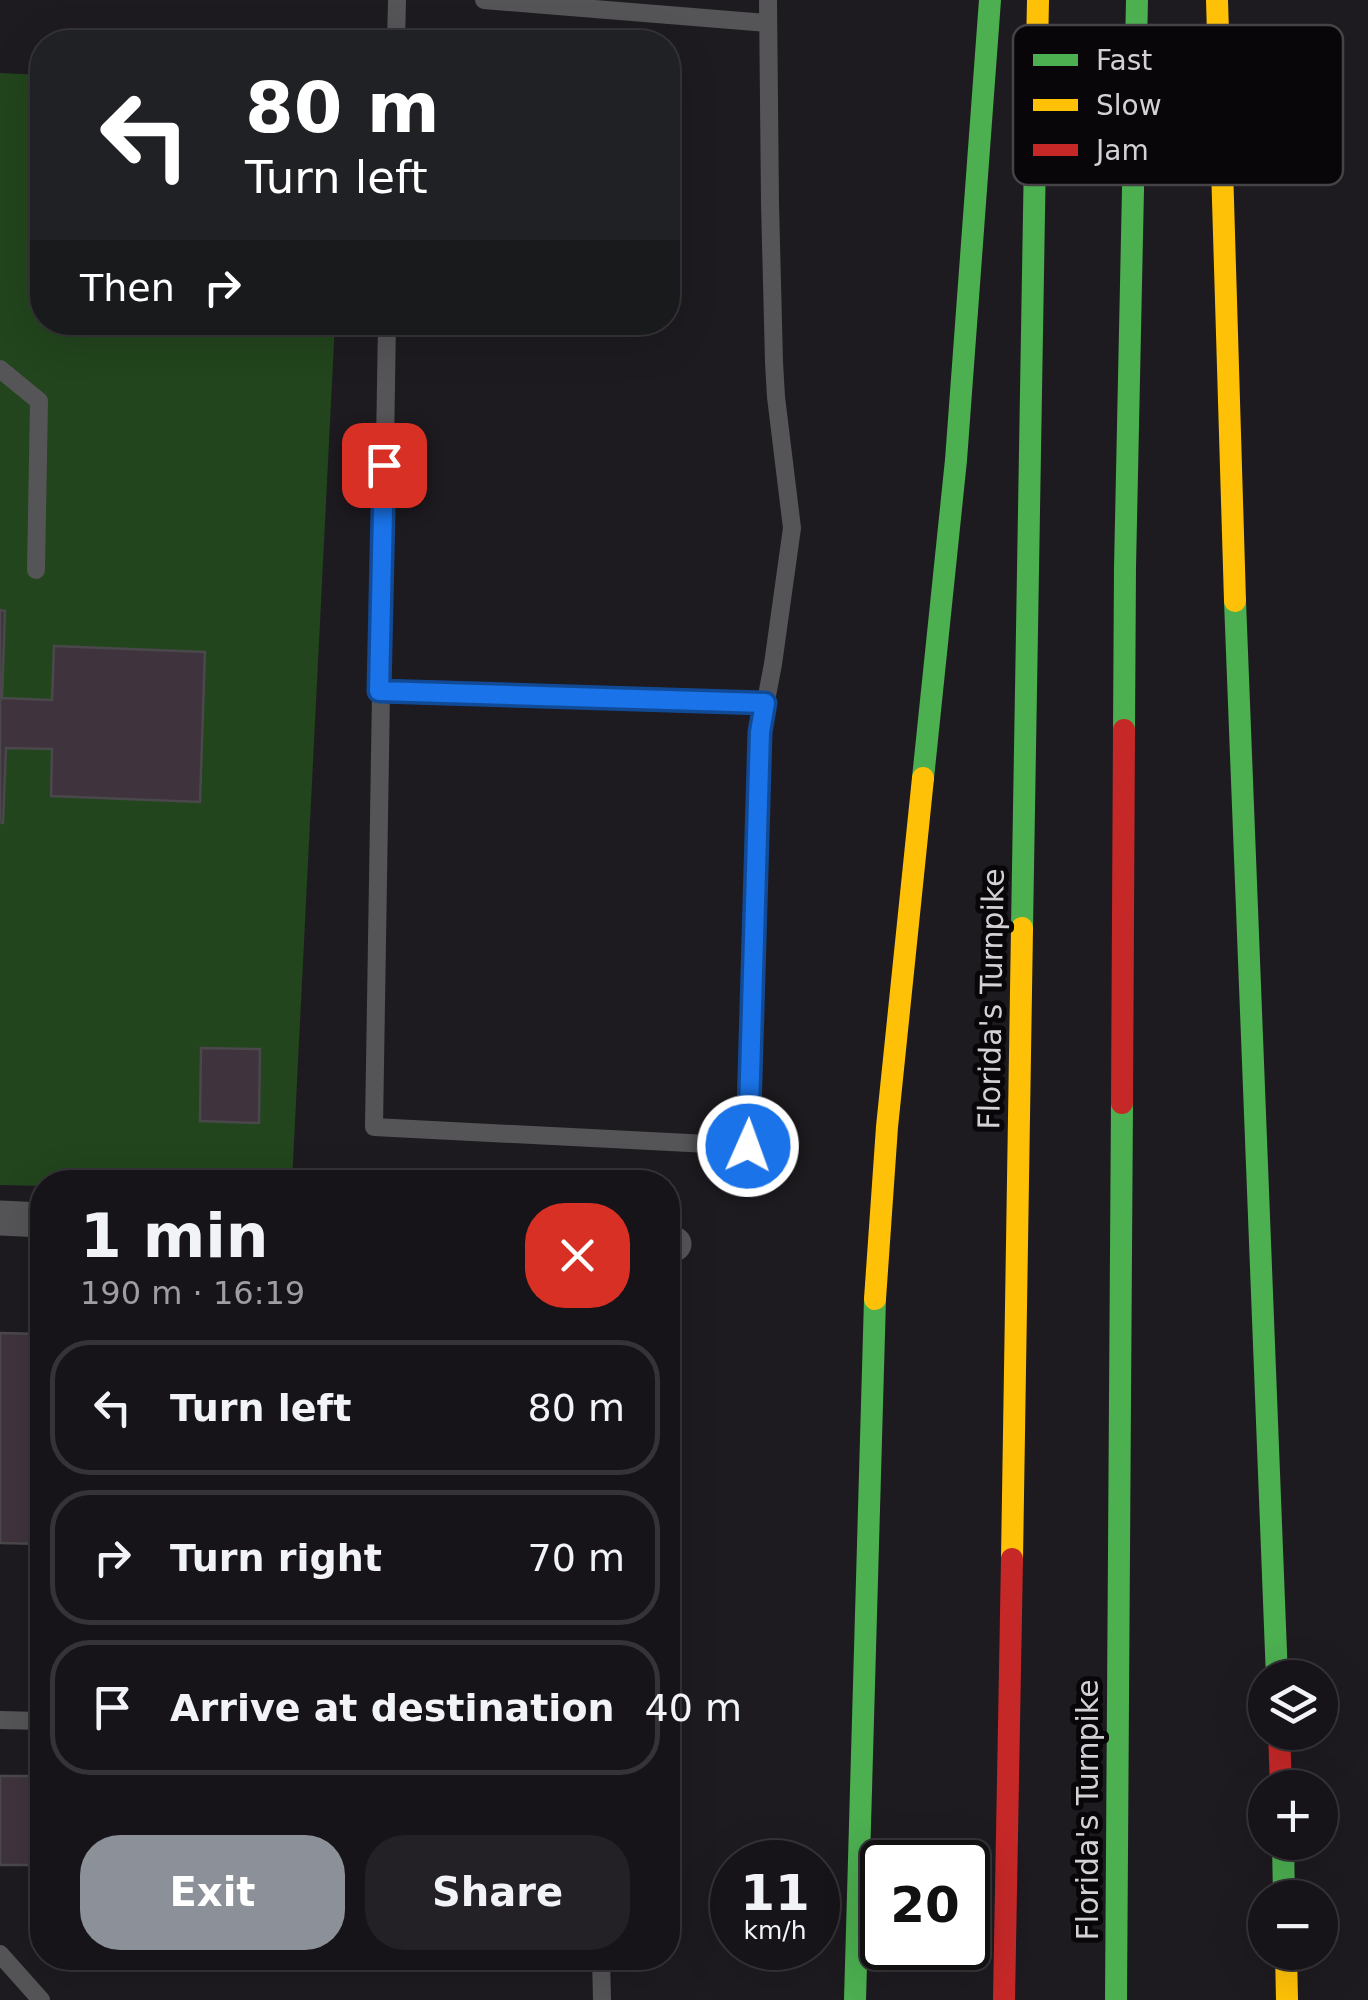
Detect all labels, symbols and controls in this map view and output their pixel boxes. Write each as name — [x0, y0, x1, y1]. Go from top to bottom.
legend — [1013, 25, 1343, 185]
text: Fast — [1096, 44, 1152, 77]
text: 80 m — [245, 67, 440, 149]
icon: left — [80, 70, 210, 200]
text: Slow — [1096, 89, 1162, 122]
text: Jam — [1094, 134, 1149, 167]
text: Turn left — [245, 151, 428, 204]
icon: right — [195, 260, 250, 315]
text: Then — [80, 266, 175, 310]
pin — [342, 423, 427, 508]
icon: arrive — [357, 438, 412, 493]
street label: Florida's Turnpike — [971, 868, 1011, 1130]
position arrow — [696, 1094, 800, 1198]
text: 1 min — [80, 1201, 268, 1271]
button: close — [525, 1203, 630, 1308]
text: 190 m · 16:19 — [80, 1274, 305, 1312]
icon: left — [85, 1380, 140, 1435]
text: Turn left — [170, 1386, 351, 1430]
text: 80 m — [528, 1386, 625, 1430]
icon: right — [85, 1530, 140, 1585]
text: Turn right — [170, 1536, 382, 1580]
text: 70 m — [528, 1536, 625, 1580]
map controls — [1248, 1660, 1338, 1970]
button: layers — [1248, 1660, 1338, 1750]
street label: Florida's Turnpike — [1070, 1679, 1105, 1941]
icon: arrive — [85, 1680, 140, 1735]
text: Arrive at destination — [170, 1686, 615, 1730]
text: 40 m — [645, 1686, 742, 1730]
button: + — [1248, 1770, 1338, 1860]
button: Exit — [80, 1835, 345, 1950]
button: Share — [365, 1835, 630, 1950]
speed limit sign: 20 — [860, 1840, 990, 1970]
text: 11 — [740, 1864, 810, 1922]
button: − — [1248, 1880, 1338, 1970]
text: km/h — [743, 1916, 807, 1945]

